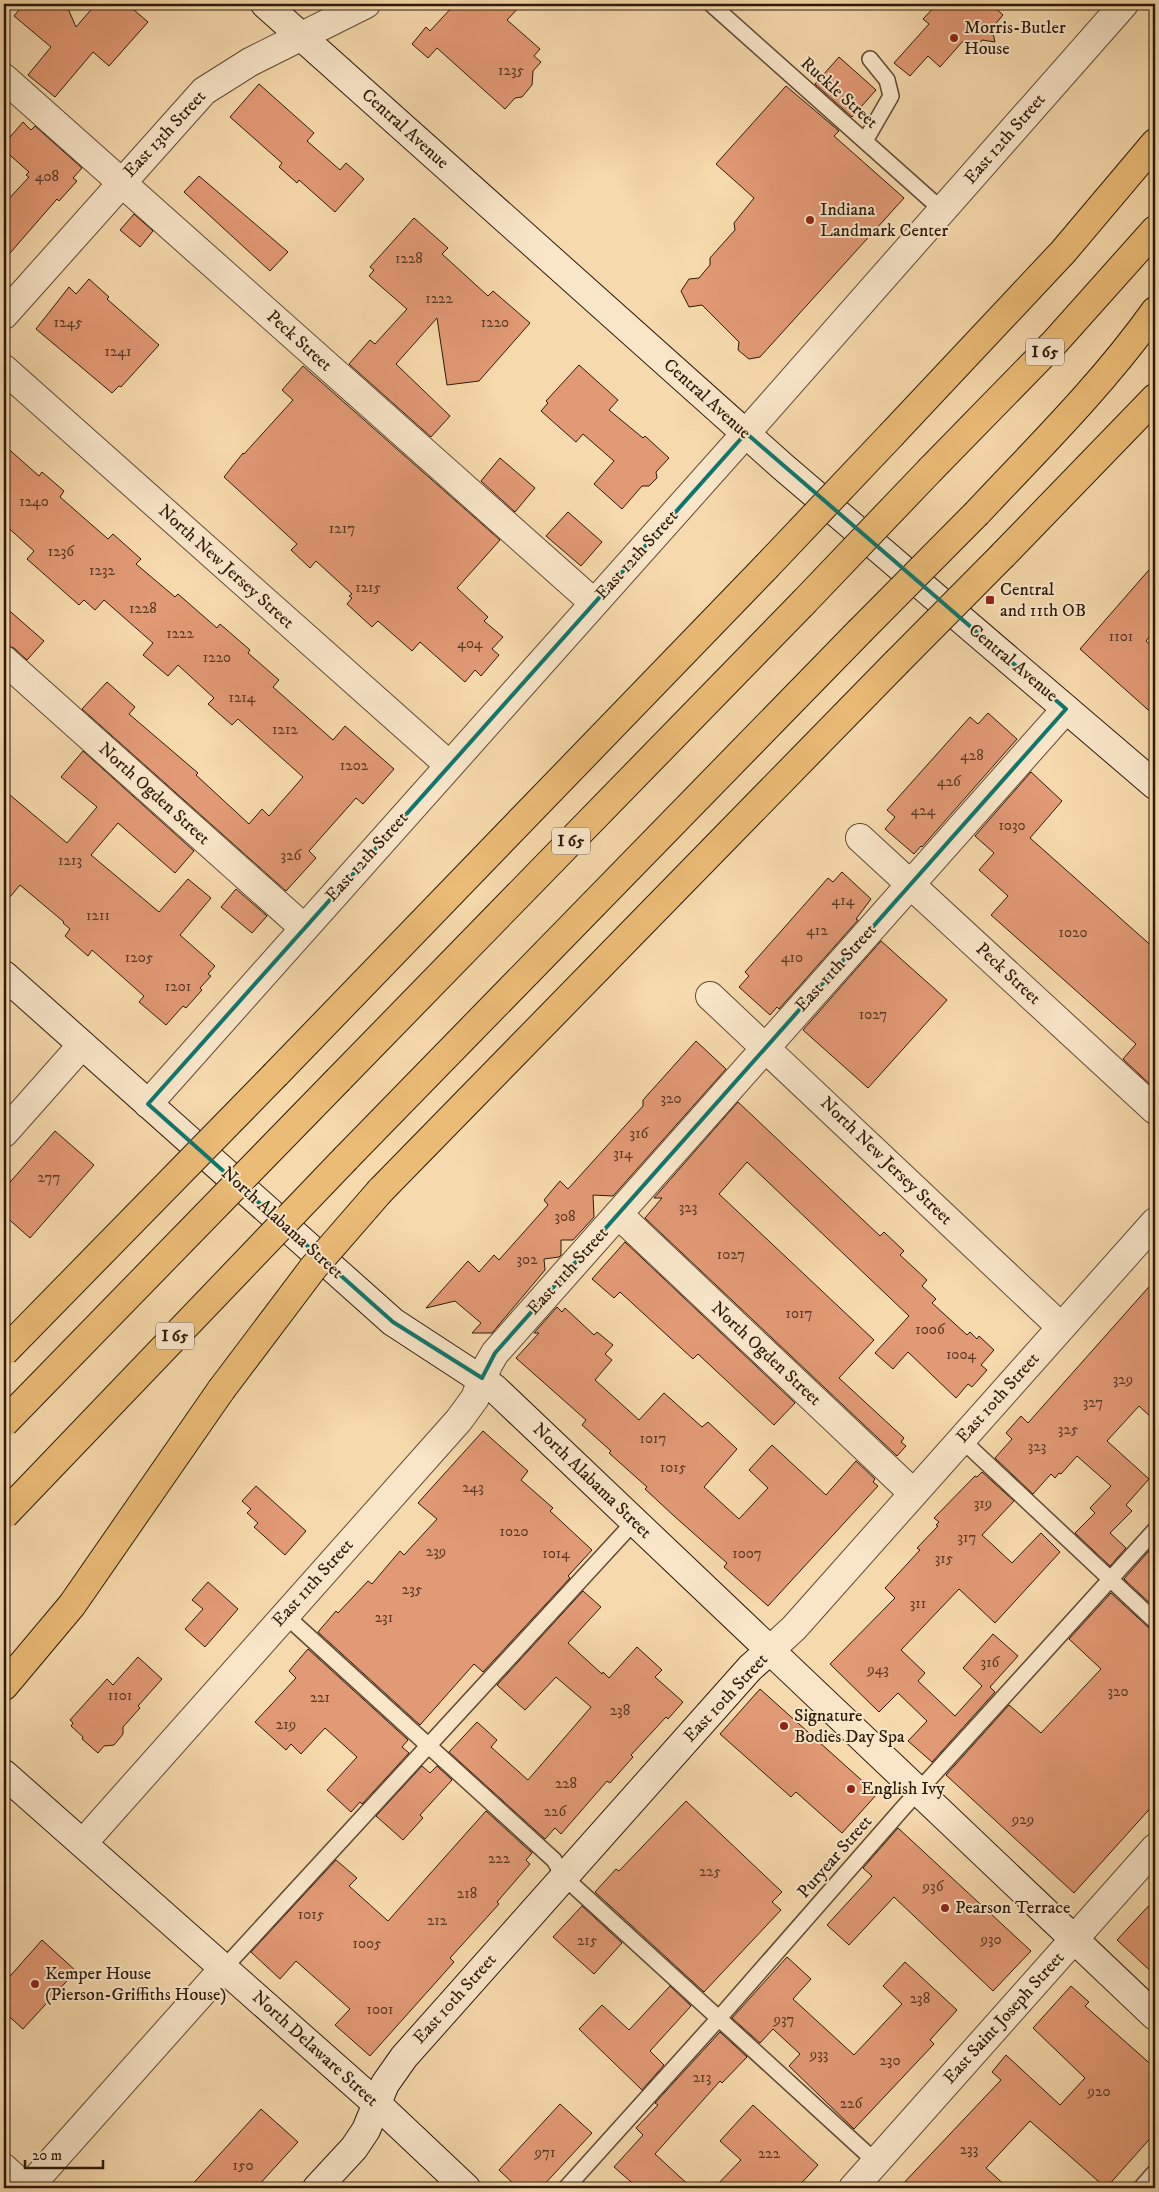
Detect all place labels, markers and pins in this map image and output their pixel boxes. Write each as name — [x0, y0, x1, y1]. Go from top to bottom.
place label: Morris-Butler House — [964, 17, 1066, 60]
marker: Morris-Butler House — [948, 32, 960, 44]
place label: Indiana Landmark Center — [820, 199, 948, 242]
marker: Indiana Landmark Center — [804, 214, 816, 226]
place label: Central and 11th OB — [1000, 579, 1086, 622]
marker: Central and 11th OB — [984, 594, 996, 606]
place label: Signature Bodies Day Spa — [794, 1705, 905, 1748]
marker: Signature Bodies Day Spa — [778, 1720, 790, 1732]
place label: English Ivy — [861, 1778, 945, 1800]
marker: English Ivy — [845, 1783, 857, 1795]
place label: Pearson Terrace — [955, 1897, 1071, 1919]
marker: Pearson Terrace — [939, 1902, 951, 1914]
place label: Kemper House (Pierson-Griffiths House) — [45, 1963, 226, 2006]
marker: Kemper House (Pierson-Griffiths House) — [29, 1978, 41, 1990]

